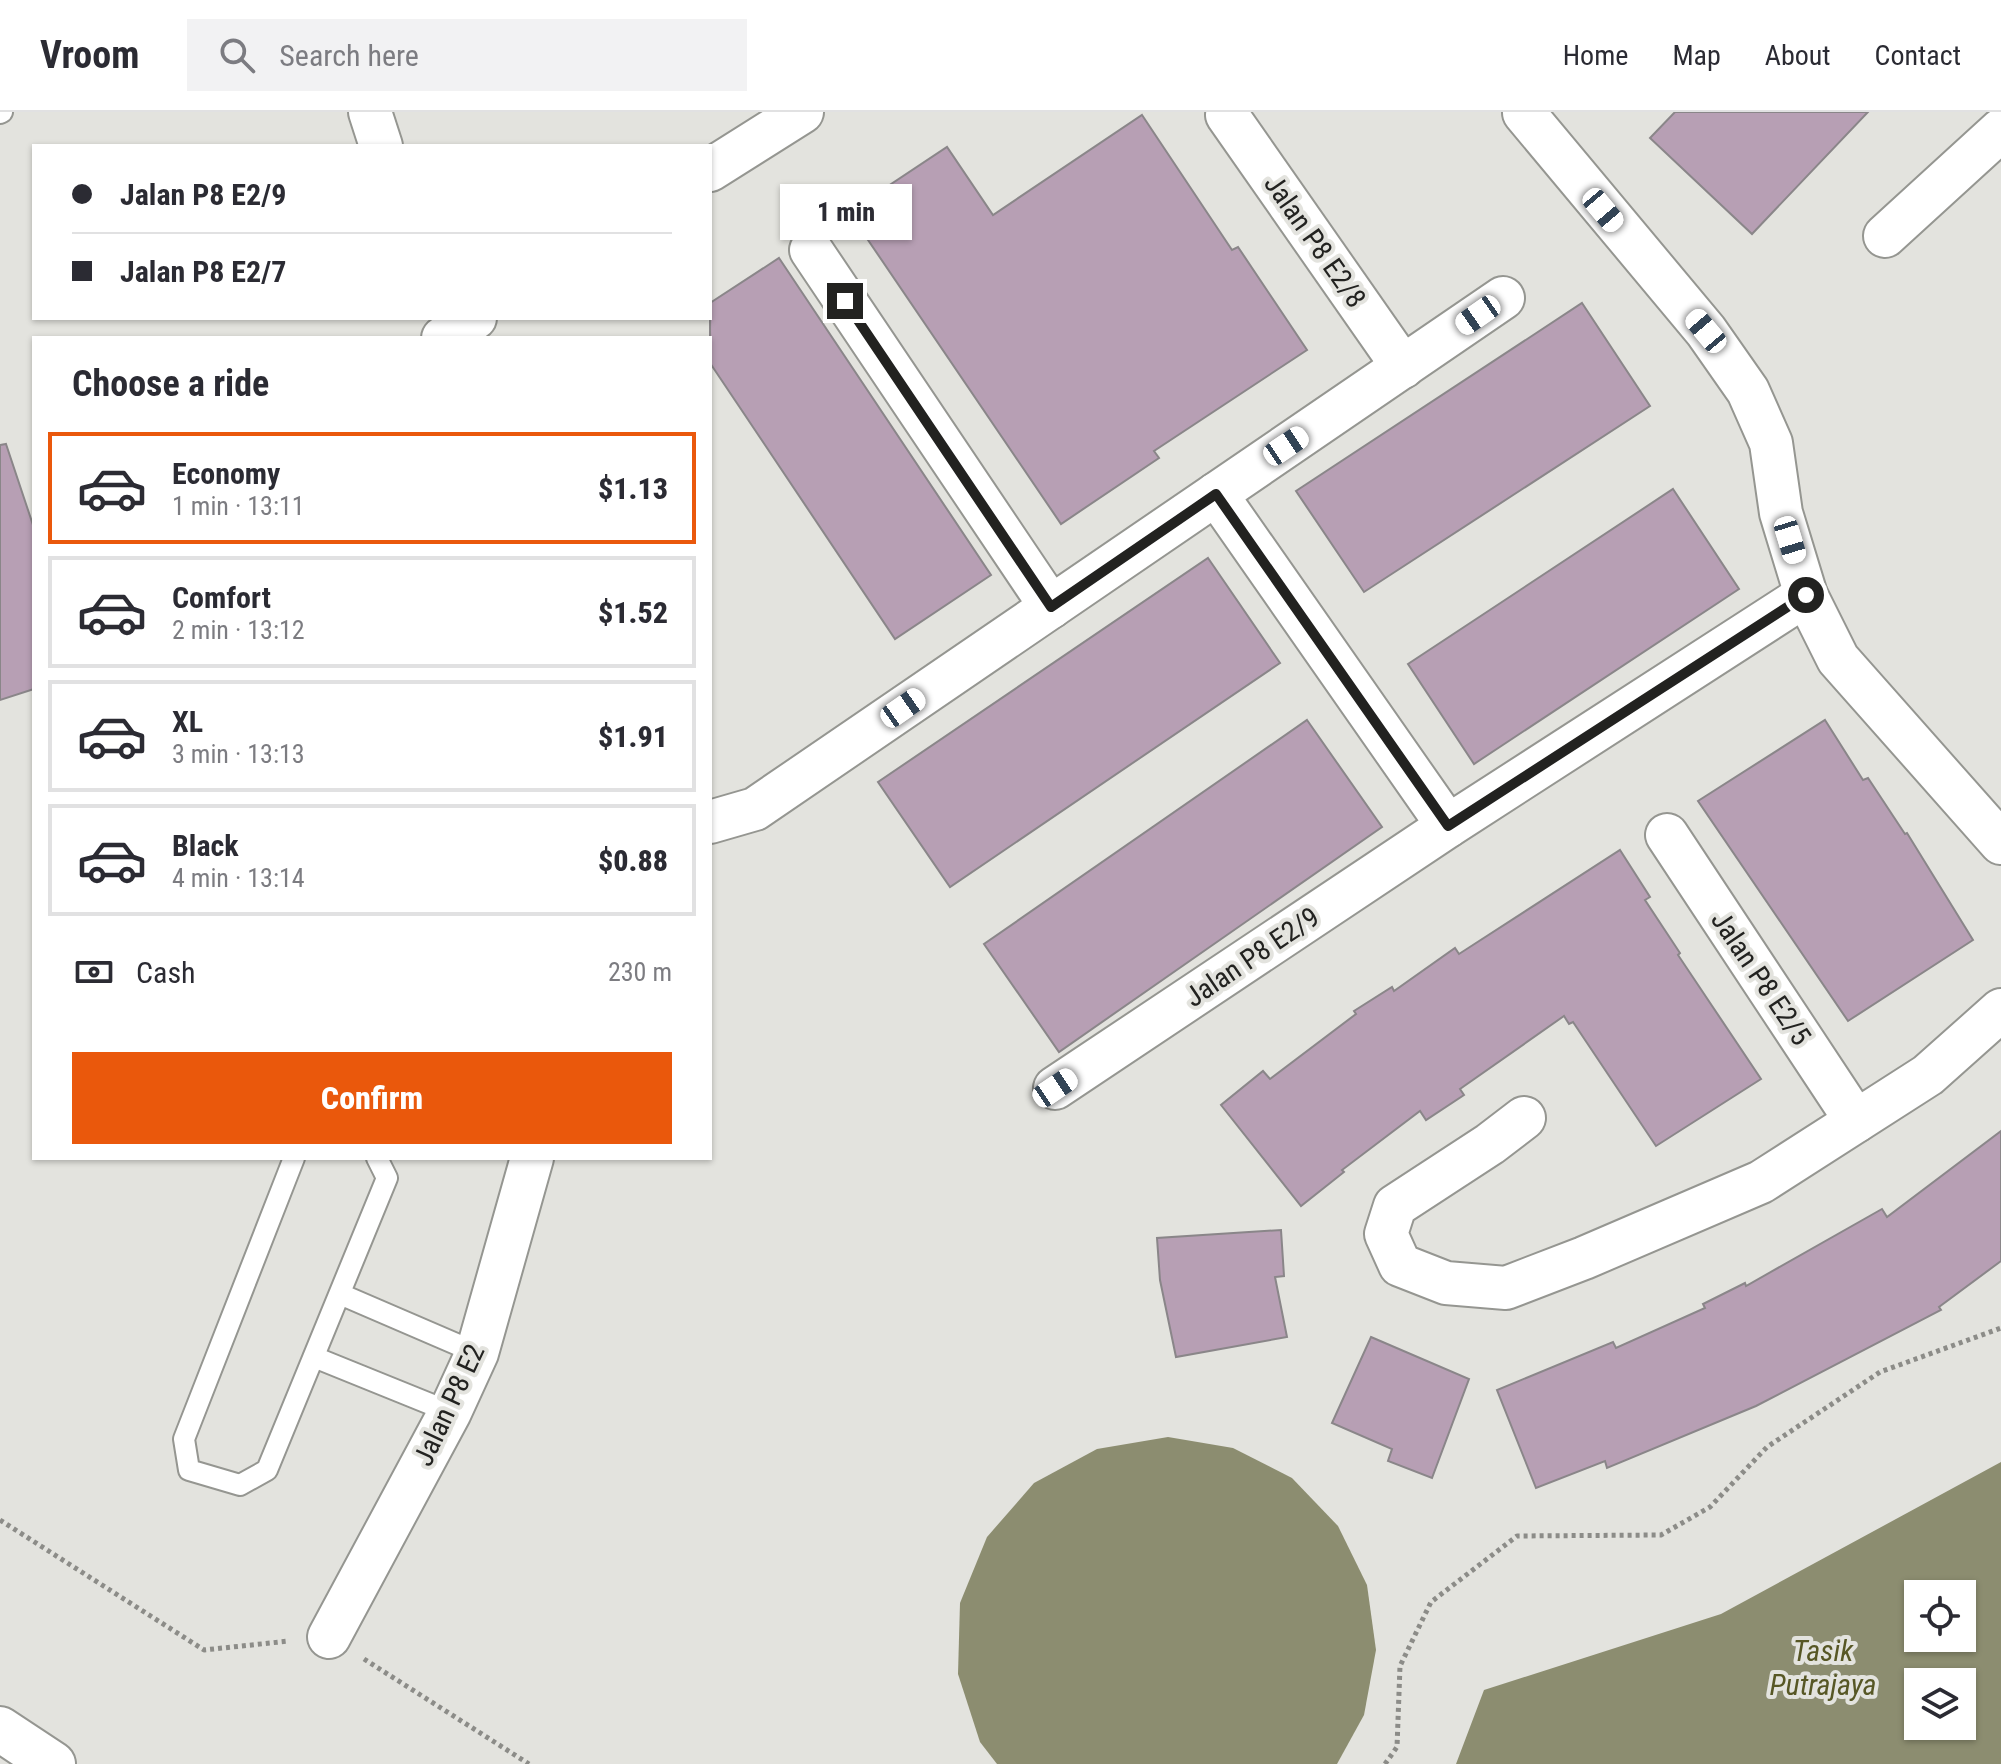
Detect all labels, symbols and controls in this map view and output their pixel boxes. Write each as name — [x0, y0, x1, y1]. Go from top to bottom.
search box — [187, 19, 747, 91]
text: Vroom — [40, 33, 139, 77]
icon: search — [215, 33, 259, 77]
text: Search here — [279, 38, 419, 73]
text: Home — [1563, 39, 1628, 72]
text: Map — [1672, 39, 1721, 72]
text: About — [1765, 39, 1831, 72]
text: Contact — [1875, 39, 1961, 72]
street label: Jalan P8 E2/8 — [1257, 168, 1373, 314]
text: Jalan P8 E2/9 — [120, 177, 286, 212]
car — [1578, 184, 1628, 236]
callout: 1 min — [779, 185, 911, 241]
text: 1 min — [817, 197, 875, 227]
text: Jalan P8 E2/7 — [120, 254, 286, 289]
route end — [827, 283, 863, 319]
car — [1451, 291, 1505, 339]
car — [1681, 305, 1731, 357]
text: Choose a ride — [72, 363, 269, 405]
car — [1259, 423, 1313, 469]
icon: car — [76, 452, 148, 524]
text: Economy — [172, 456, 280, 491]
text: $1.13 — [598, 471, 668, 506]
text: 1 min · 13:11 — [172, 491, 305, 521]
car — [1772, 514, 1808, 566]
icon: car — [76, 576, 148, 648]
route start — [1788, 577, 1824, 613]
text: Comfort — [172, 580, 271, 615]
text: $1.52 — [598, 595, 668, 630]
text: 2 min · 13:12 — [172, 615, 305, 645]
car — [876, 684, 930, 732]
icon: car — [76, 700, 148, 772]
text: XL — [172, 704, 203, 739]
text: $1.91 — [598, 719, 668, 754]
text: 3 min · 13:13 — [172, 739, 305, 769]
icon: car — [76, 824, 148, 896]
text: Black — [172, 828, 239, 863]
text: $0.88 — [598, 843, 668, 878]
text: 4 min · 13:14 — [172, 863, 305, 893]
street label: Jalan P8 E2/9 — [1179, 900, 1325, 1014]
street label: Jalan P8 E2/5 — [1704, 905, 1818, 1051]
icon: cash — [72, 950, 116, 994]
text: Cash — [136, 955, 196, 990]
text: 230 m — [608, 957, 672, 987]
button: Confirm — [72, 1052, 672, 1144]
car — [1028, 1065, 1082, 1111]
street label: Jalan P8 E2 — [407, 1339, 491, 1471]
map controls — [1904, 1580, 1976, 1740]
button: locate — [1904, 1580, 1976, 1652]
water label: Tasik Putrajaya — [1769, 1633, 1877, 1702]
button: layers — [1904, 1668, 1976, 1740]

